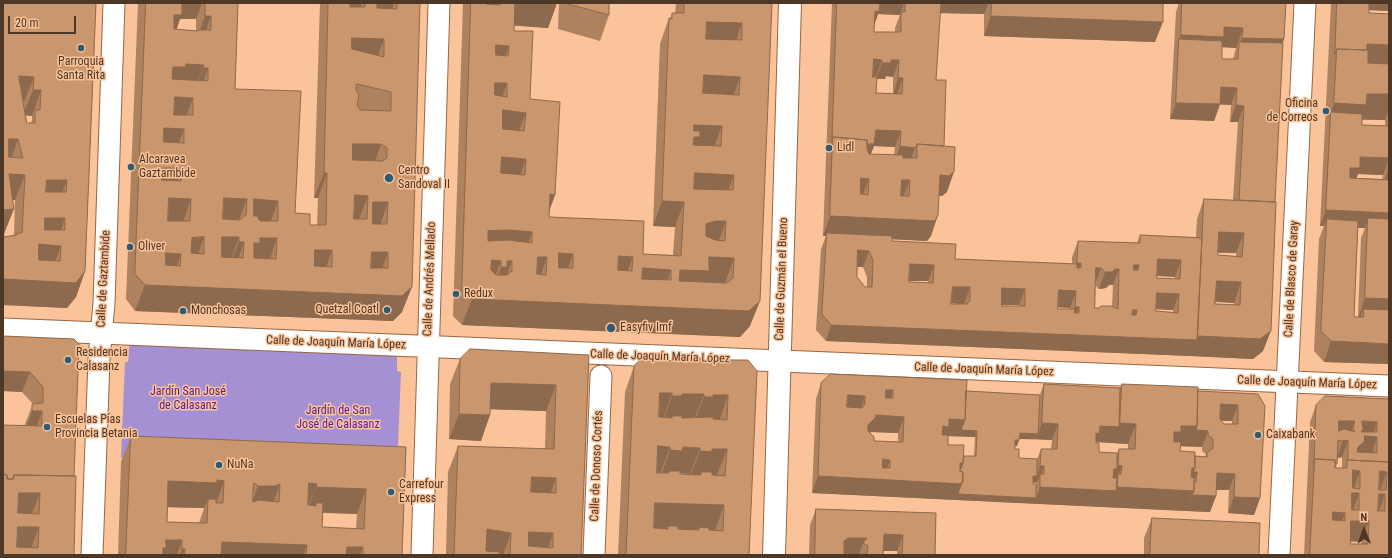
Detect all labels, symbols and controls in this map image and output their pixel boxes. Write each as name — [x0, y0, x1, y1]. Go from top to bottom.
scale bar — [10, 8, 78, 34]
text: 20 m — [15, 16, 39, 30]
marker: Parroquia Santa Rita — [76, 43, 86, 53]
place label: Parroquia Santa Rita — [57, 55, 105, 83]
place label: Oficina de Correos — [1267, 97, 1318, 125]
marker: Oficina de Correos — [1321, 106, 1331, 116]
place label: Lidl — [837, 141, 854, 155]
marker: Lidl — [824, 143, 834, 153]
place label: Alcaravea Gaztambide — [139, 153, 196, 181]
marker: Alcaravea Gaztambide — [126, 162, 136, 172]
place label: Centro Sandoval II — [398, 164, 450, 192]
marker: Centro Sandoval II — [383, 172, 395, 184]
street label: Calle de Guzmán el Bueno — [773, 217, 791, 341]
street label: Calle de Blasco de Garay — [1282, 220, 1302, 338]
street label: Calle de Andrés Mellado — [421, 221, 439, 337]
street label: Calle de Gaztambide — [94, 230, 114, 328]
place label: Oliver — [138, 240, 165, 254]
marker: Oliver — [125, 242, 135, 252]
place label: Redux — [464, 287, 493, 301]
marker: Redux — [451, 289, 461, 299]
place label: Quetzal Coatl — [315, 303, 379, 317]
place label: Monchosas — [191, 304, 246, 318]
marker: Quetzal Coatl — [382, 305, 392, 315]
marker: Monchosas — [178, 306, 188, 316]
place label: Easyfiv Imf — [620, 321, 672, 335]
marker: Easyfiv Imf — [605, 322, 617, 334]
street label: Calle de Joaquín María López — [266, 333, 406, 353]
place label: Residencia Calasanz — [76, 346, 128, 374]
street label: Calle de Joaquín María López — [590, 347, 730, 367]
marker: Residencia Calasanz — [63, 355, 73, 365]
street label: Calle de Joaquín María López — [914, 360, 1054, 380]
street label: Calle de Joaquín María López — [1237, 373, 1377, 393]
park label: Jardín San José de Calasanz — [150, 385, 226, 413]
park label: Jardín de San José de Calasanz — [296, 404, 380, 432]
street label: Calle de Donoso Cortés — [588, 410, 606, 522]
place label: Escuelas Pías Provincia Betania — [55, 413, 137, 441]
marker: Escuelas Pías Provincia Betania — [42, 422, 52, 432]
place label: Caixabank — [1266, 428, 1315, 442]
marker: Caixabank — [1253, 430, 1263, 440]
place label: NuNa — [227, 458, 253, 472]
marker: NuNa — [214, 460, 224, 470]
place label: Carrefour Express — [399, 478, 444, 506]
marker: Carrefour Express — [386, 487, 396, 497]
north arrow — [1344, 510, 1384, 550]
text: N — [1360, 511, 1367, 524]

